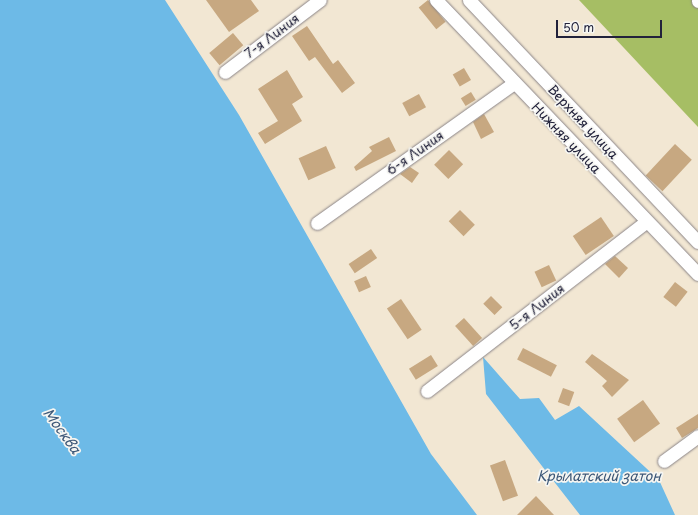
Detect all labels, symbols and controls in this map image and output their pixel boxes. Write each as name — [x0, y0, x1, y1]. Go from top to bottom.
street label: 7-я Линия — [242, 10, 302, 62]
scale bar — [558, 12, 664, 38]
text: 50 m — [563, 18, 594, 36]
street label: Верхняя улица — [544, 81, 622, 163]
street label: Нижняя улица — [528, 99, 604, 177]
street label: 6-я Линия — [383, 127, 447, 179]
street label: 5-я Линия — [506, 281, 568, 333]
water label: Москва — [40, 405, 84, 457]
water label: Крылатский затон — [537, 468, 661, 484]

